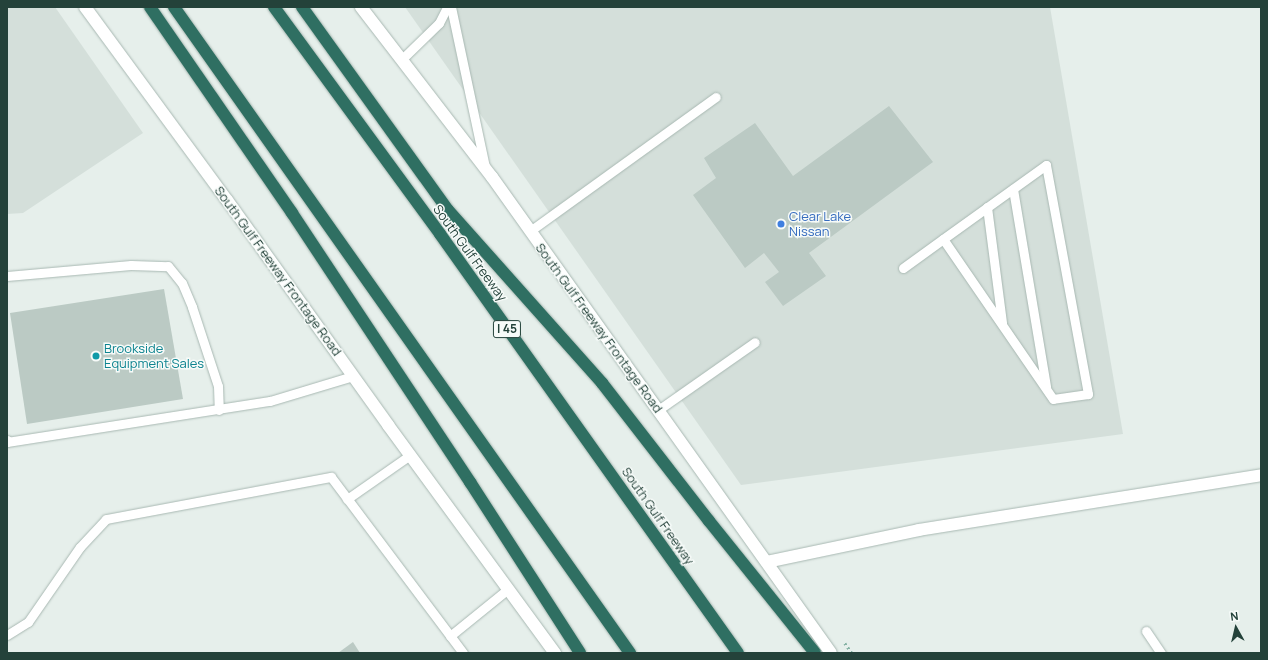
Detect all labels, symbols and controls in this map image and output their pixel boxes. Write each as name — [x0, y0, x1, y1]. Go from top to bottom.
street label: South Gulf Freeway Frontage Road — [211, 183, 345, 359]
street label: South Gulf Freeway — [430, 202, 510, 304]
place label: Clear Lake Nissan — [789, 209, 851, 240]
marker: Clear Lake Nissan — [776, 219, 786, 229]
street label: South Gulf Freeway Frontage Road — [532, 240, 666, 416]
road number: I 45 — [492, 319, 522, 339]
place label: Brookside Equipment Sales — [104, 341, 204, 372]
marker: Brookside Equipment Sales — [91, 351, 101, 361]
street label: South Gulf Freeway — [619, 464, 697, 568]
north arrow — [1216, 608, 1256, 648]
text: N — [1229, 608, 1239, 624]

